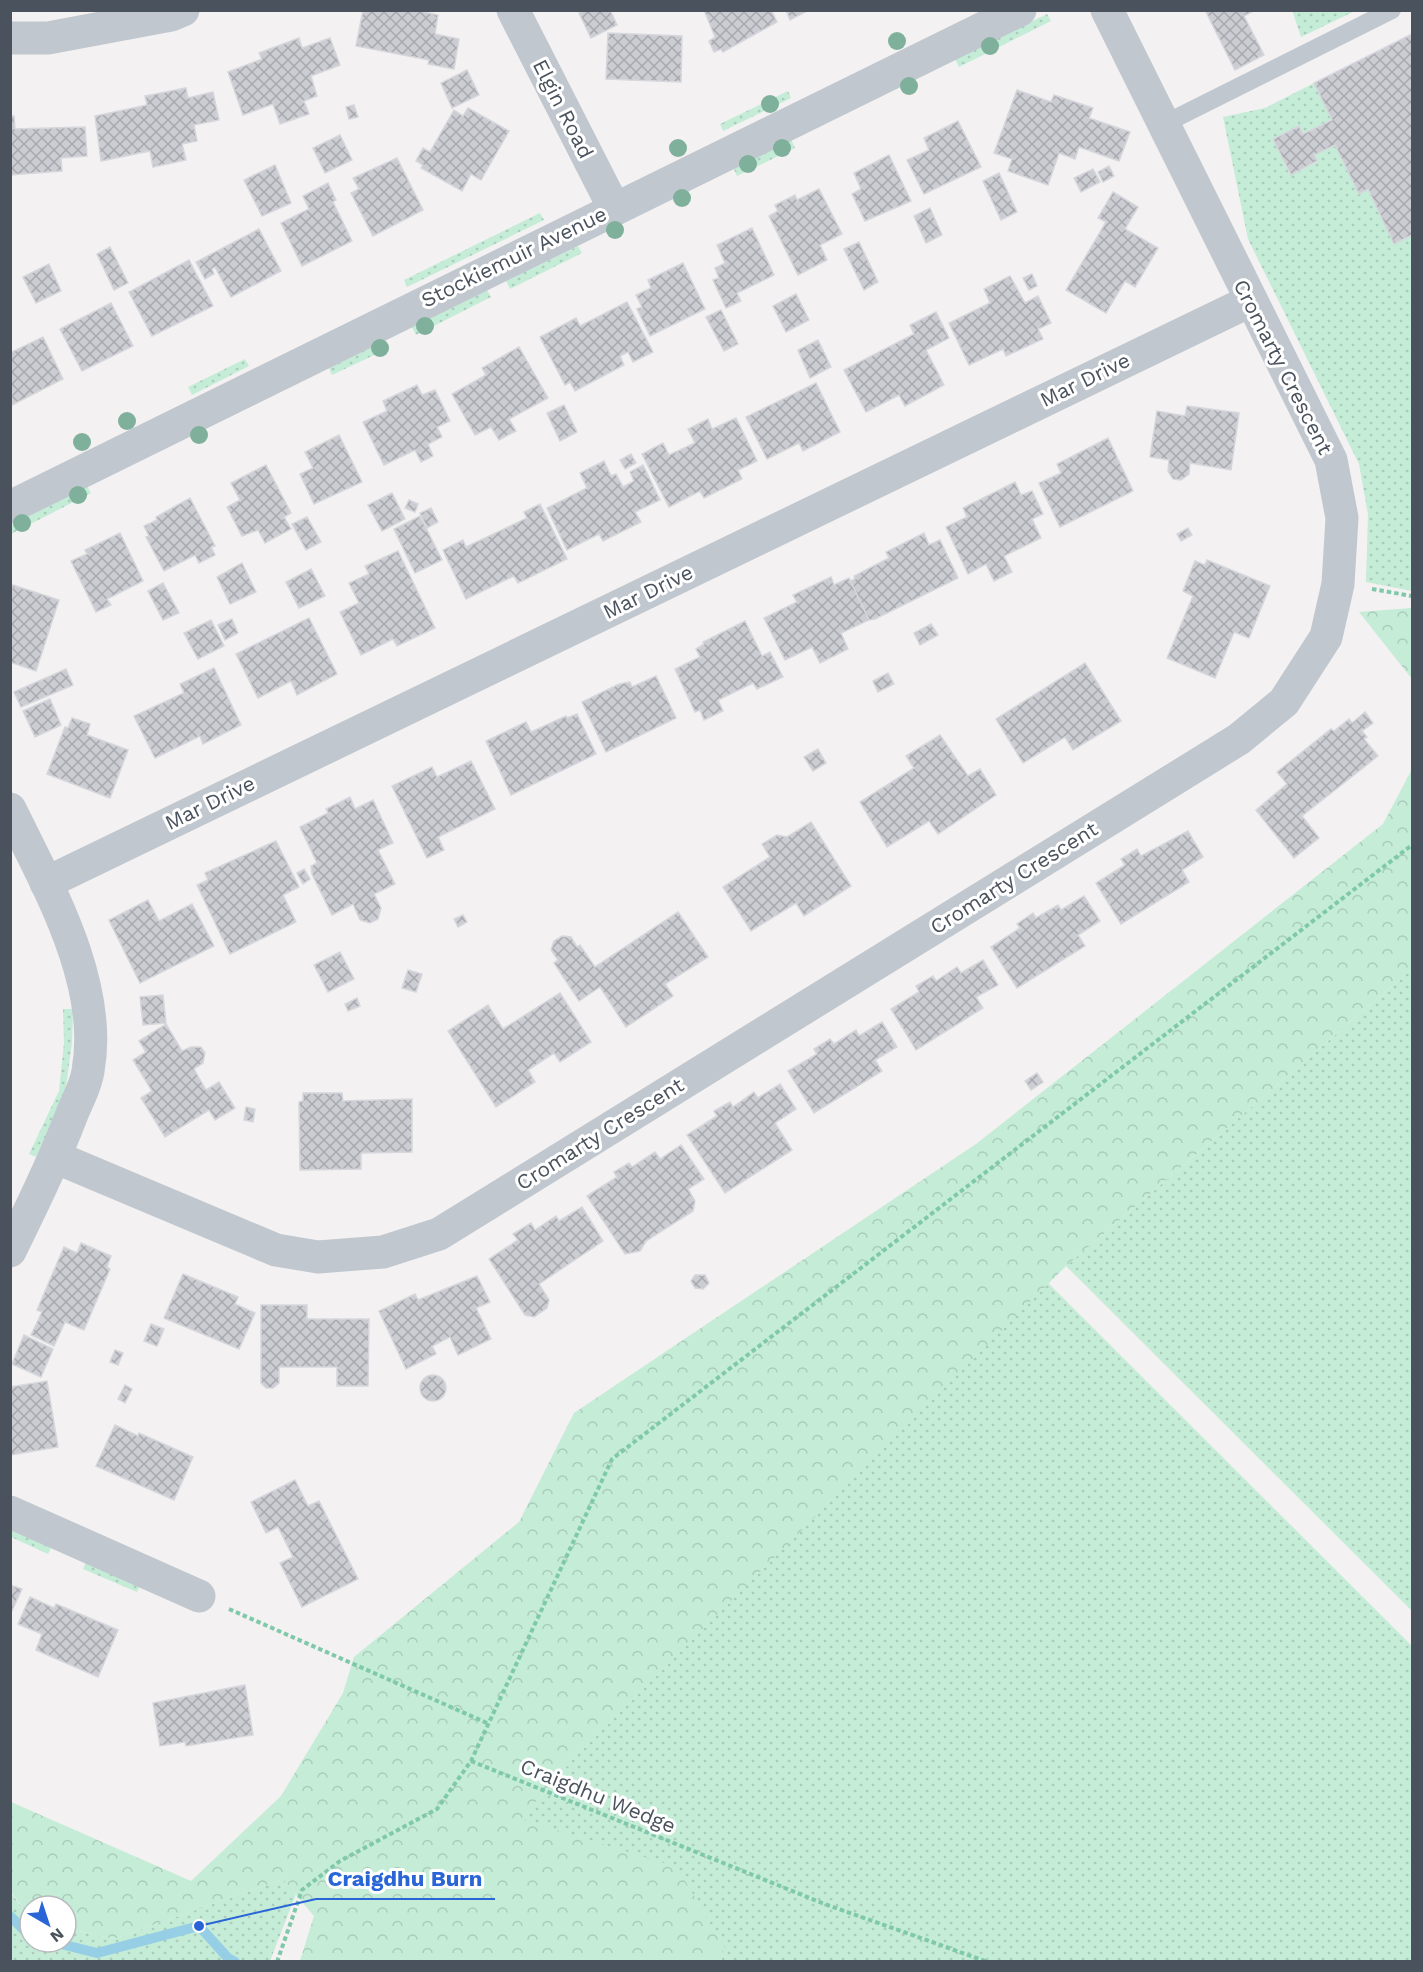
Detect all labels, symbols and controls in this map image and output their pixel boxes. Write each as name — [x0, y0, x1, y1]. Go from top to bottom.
street label: Elgin Road — [528, 55, 599, 163]
street label: Stockiemuir Avenue — [417, 201, 611, 312]
street label: Cromarty Crescent — [1229, 275, 1338, 458]
street label: Mar Drive — [1036, 347, 1134, 412]
street label: Mar Drive — [599, 559, 697, 624]
street label: Mar Drive — [161, 770, 259, 835]
street label: Cromarty Crescent — [925, 816, 1102, 939]
street label: Cromarty Crescent — [511, 1072, 688, 1195]
street label: Craigdhu Wedge — [517, 1753, 679, 1838]
callout: Craigdhu Burn — [316, 1859, 495, 1899]
text: Craigdhu Burn — [328, 1866, 482, 1891]
north arrow — [18, 1894, 78, 1954]
text: N — [47, 1924, 68, 1946]

